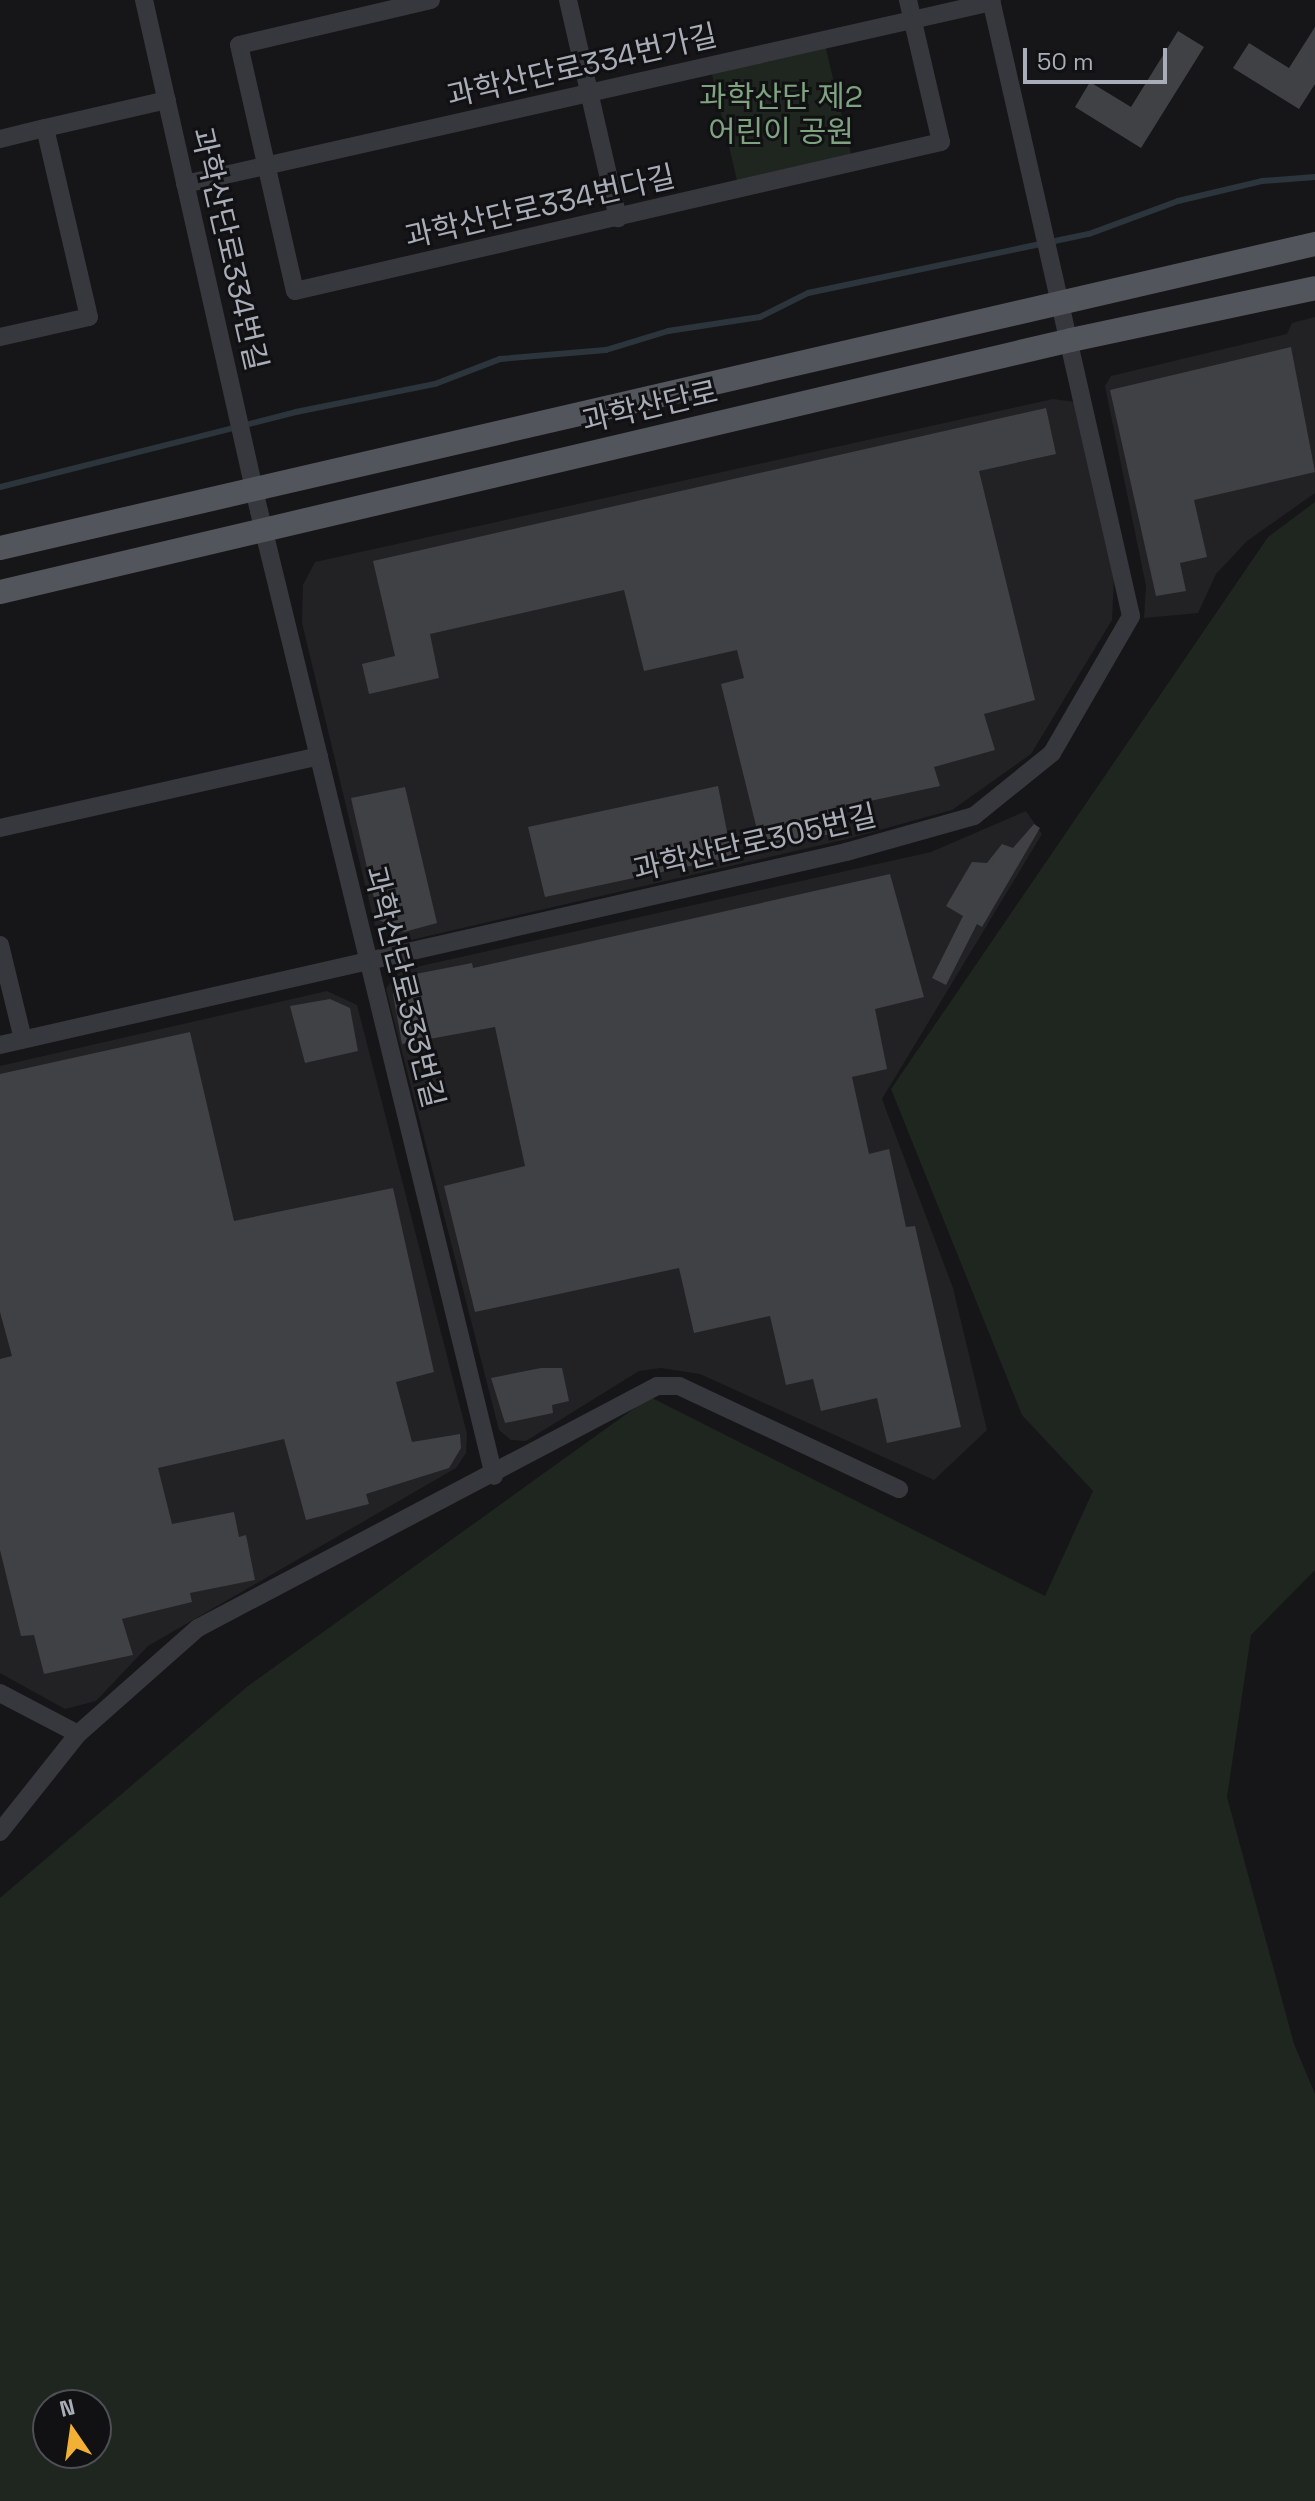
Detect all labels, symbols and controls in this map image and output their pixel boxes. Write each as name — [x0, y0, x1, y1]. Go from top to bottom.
street label: 과학산단로334번가길 — [444, 17, 720, 115]
scale bar — [1027, 32, 1171, 82]
text: 50 m — [1037, 46, 1094, 77]
park label: 과학산단 제2 어린이 공원 — [699, 79, 863, 150]
street label: 과학산단로334번길 — [184, 124, 274, 374]
street label: 과학산단로334번다길 — [402, 158, 678, 256]
street label: 과학산단로 — [579, 374, 721, 440]
street label: 과학산단로305번길 — [630, 798, 880, 888]
street label: 과학산단로333번길 — [357, 863, 451, 1111]
north arrow — [32, 2389, 112, 2469]
text: N — [57, 2392, 77, 2423]

